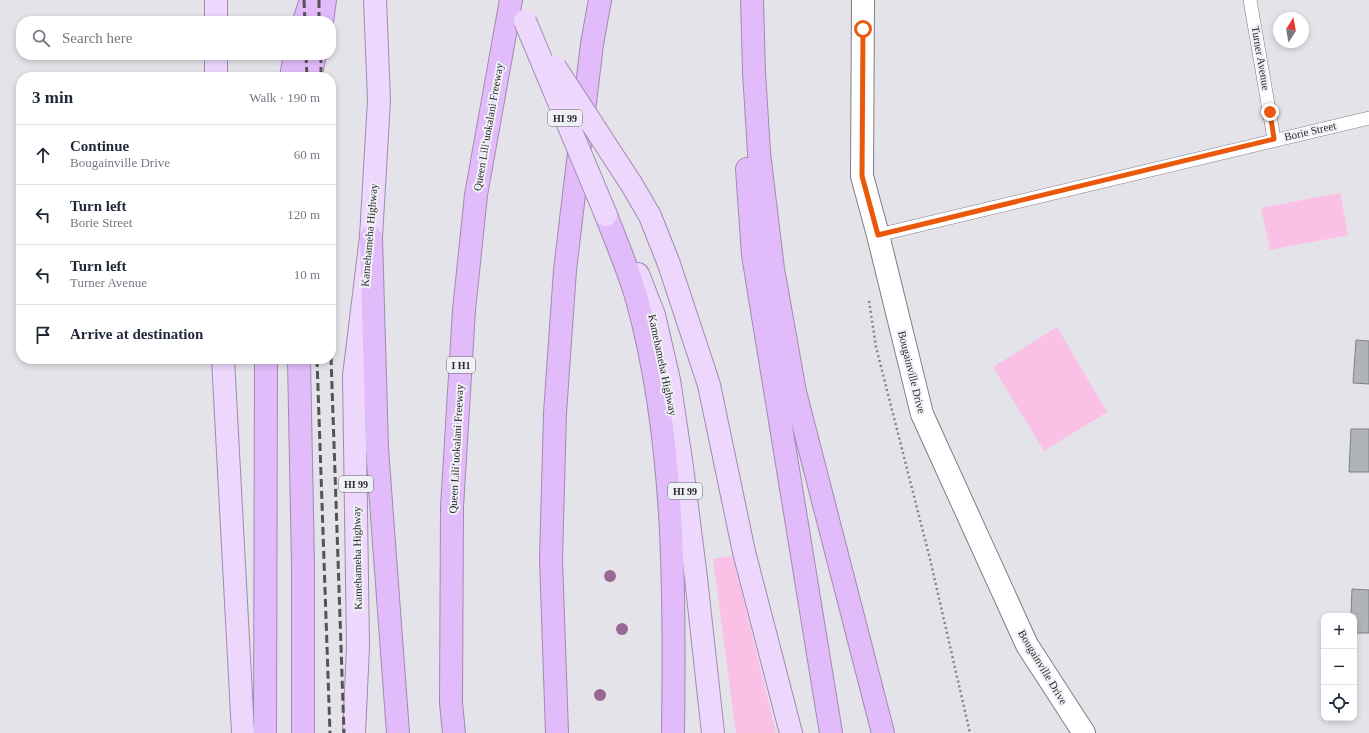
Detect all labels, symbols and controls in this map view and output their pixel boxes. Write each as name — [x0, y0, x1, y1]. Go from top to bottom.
north arrow — [1273, 12, 1309, 48]
search box — [16, 16, 336, 60]
route start — [854, 20, 872, 38]
street label: Turner Avenue — [1249, 25, 1273, 91]
icon: search — [30, 27, 52, 49]
text: Search here — [62, 30, 132, 46]
street label: Queen Liliʻuokalani Freeway — [471, 62, 505, 192]
text: 3 min — [32, 88, 73, 107]
text: Walk · 190 m — [249, 90, 320, 105]
route end — [1261, 103, 1279, 121]
road number: HI 99 — [548, 110, 582, 126]
street label: Borie Street — [1283, 119, 1337, 143]
text: Continue — [70, 138, 129, 154]
icon: ahead — [32, 144, 54, 166]
text: 60 m — [294, 147, 320, 162]
text: Bougainville Drive — [70, 155, 170, 170]
street label: Kamehameha Highway — [359, 182, 380, 287]
text: Turn left — [70, 198, 127, 214]
icon: left — [32, 204, 54, 226]
text: 120 m — [287, 207, 320, 222]
text: Borie Street — [70, 215, 132, 230]
text: Turn left — [70, 258, 127, 274]
icon: left — [32, 264, 54, 286]
text: 10 m — [294, 267, 320, 282]
text: Turner Avenue — [70, 275, 147, 290]
street label: Kamehameha Highway — [646, 313, 680, 417]
icon: arrive — [32, 324, 54, 346]
text: Arrive at destination — [70, 326, 203, 342]
street label: Bougainville Drive — [896, 329, 928, 415]
road number: I H1 — [447, 357, 475, 373]
street label: Queen Liliʻuokalani Freeway — [447, 384, 465, 514]
road number: HI 99 — [339, 476, 373, 492]
road number: HI 99 — [668, 483, 702, 499]
street label: Kamehameha Highway — [350, 506, 364, 610]
map controls — [1321, 613, 1357, 721]
button: + — [1321, 613, 1357, 649]
street label: Bougainville Drive — [1016, 628, 1070, 706]
button: − — [1321, 649, 1357, 685]
button: locate — [1321, 685, 1357, 721]

